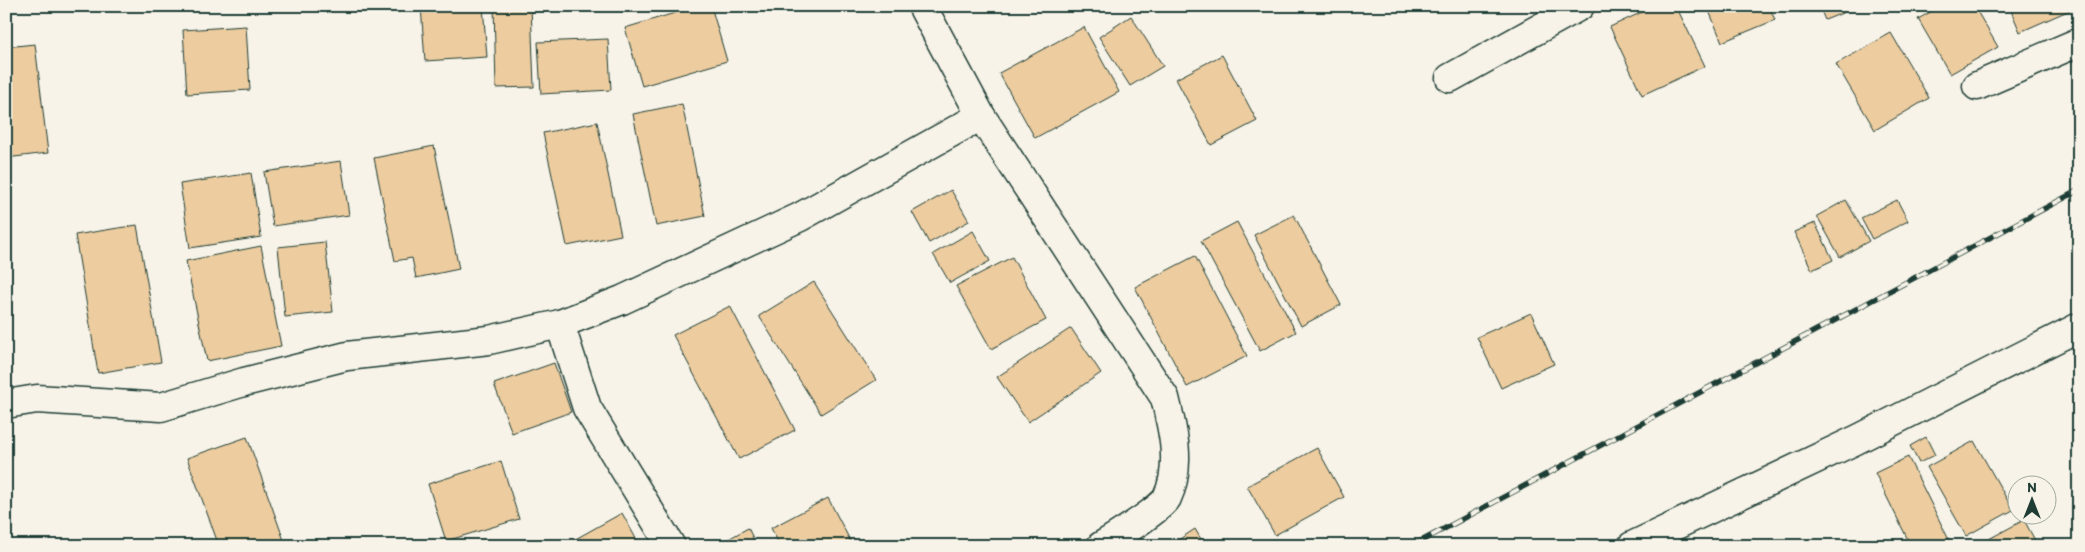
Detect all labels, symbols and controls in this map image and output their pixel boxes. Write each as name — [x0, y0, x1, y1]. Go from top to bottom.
north arrow — [2008, 474, 2058, 524]
text: N — [2027, 479, 2037, 496]

